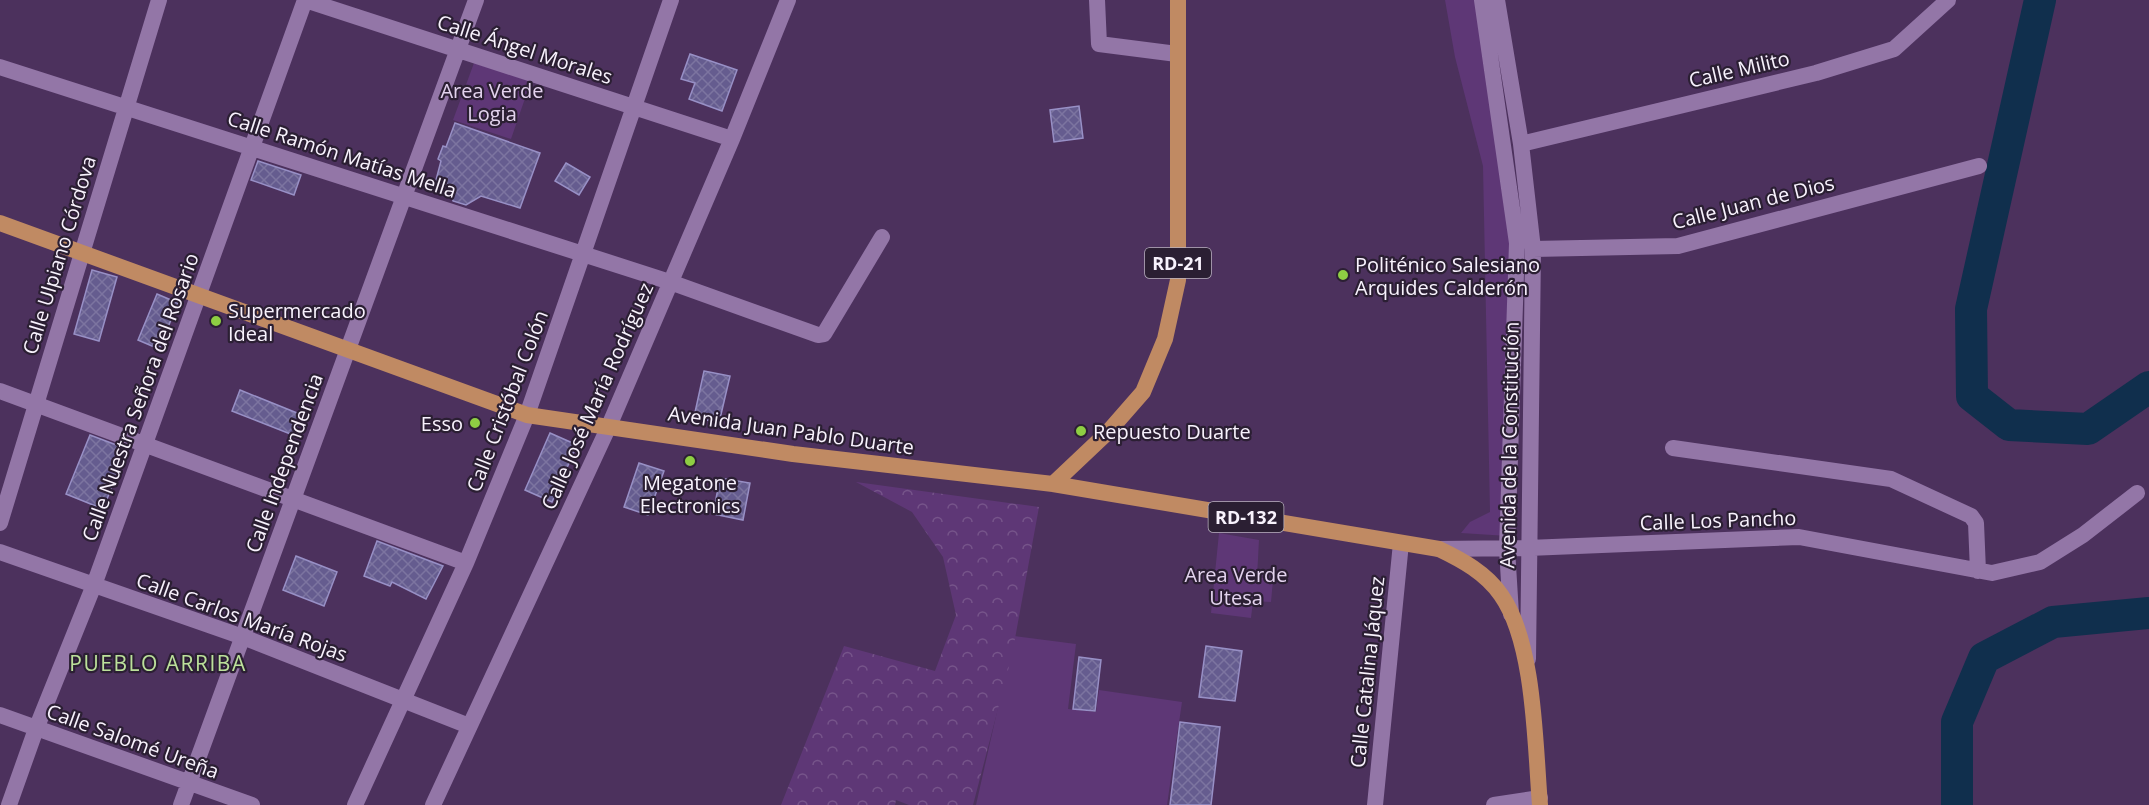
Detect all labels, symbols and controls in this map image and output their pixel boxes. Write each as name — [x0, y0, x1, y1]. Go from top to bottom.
street label: Calle Ángel Morales — [434, 8, 616, 90]
street label: Calle Milito — [1686, 44, 1792, 94]
park label: Area Verde Logia — [440, 77, 544, 127]
street label: Calle Ramón Matías Mella — [224, 104, 460, 204]
street label: Calle Ulpiano Córdova — [16, 153, 102, 357]
street label: Calle Juan de Dios — [1669, 169, 1837, 235]
road number: RD-21 — [1145, 248, 1211, 278]
street label: Calle Nuestra Señora del Rosario — [75, 249, 205, 545]
place label: Politénico Salesiano Arquides Calderón — [1355, 251, 1540, 301]
marker: Politénico Salesiano Arquides Calderón — [1336, 268, 1350, 282]
street label: Calle José María Rodríguez — [535, 278, 659, 514]
place label: Supermercado Ideal — [228, 297, 366, 347]
street label: Calle Cristóbal Colón — [460, 306, 554, 496]
marker: Supermercado Ideal — [209, 314, 223, 328]
street label: Avenida de la Constitución — [1493, 321, 1525, 569]
street label: Calle Independencia — [239, 370, 329, 556]
street label: Avenida Juan Pablo Duarte — [666, 399, 916, 461]
place label: Esso — [421, 410, 463, 437]
marker: Esso — [468, 416, 482, 430]
place label: Repuesto Duarte — [1093, 418, 1251, 445]
marker: Repuesto Duarte — [1074, 424, 1088, 438]
marker: Megatone Electronics — [683, 454, 697, 468]
place label: Megatone Electronics — [640, 469, 740, 519]
road number: RD-132 — [1208, 502, 1284, 532]
street label: Calle Los Pancho — [1639, 504, 1797, 536]
park label: Area Verde Utesa — [1184, 561, 1288, 611]
street label: Calle Carlos María Rojas — [133, 566, 351, 668]
street label: Calle Catalina Jáquez — [1344, 575, 1390, 769]
district label: PUEBLO ARRIBA — [69, 649, 247, 677]
street label: Calle Salomé Ureña — [43, 697, 223, 785]

